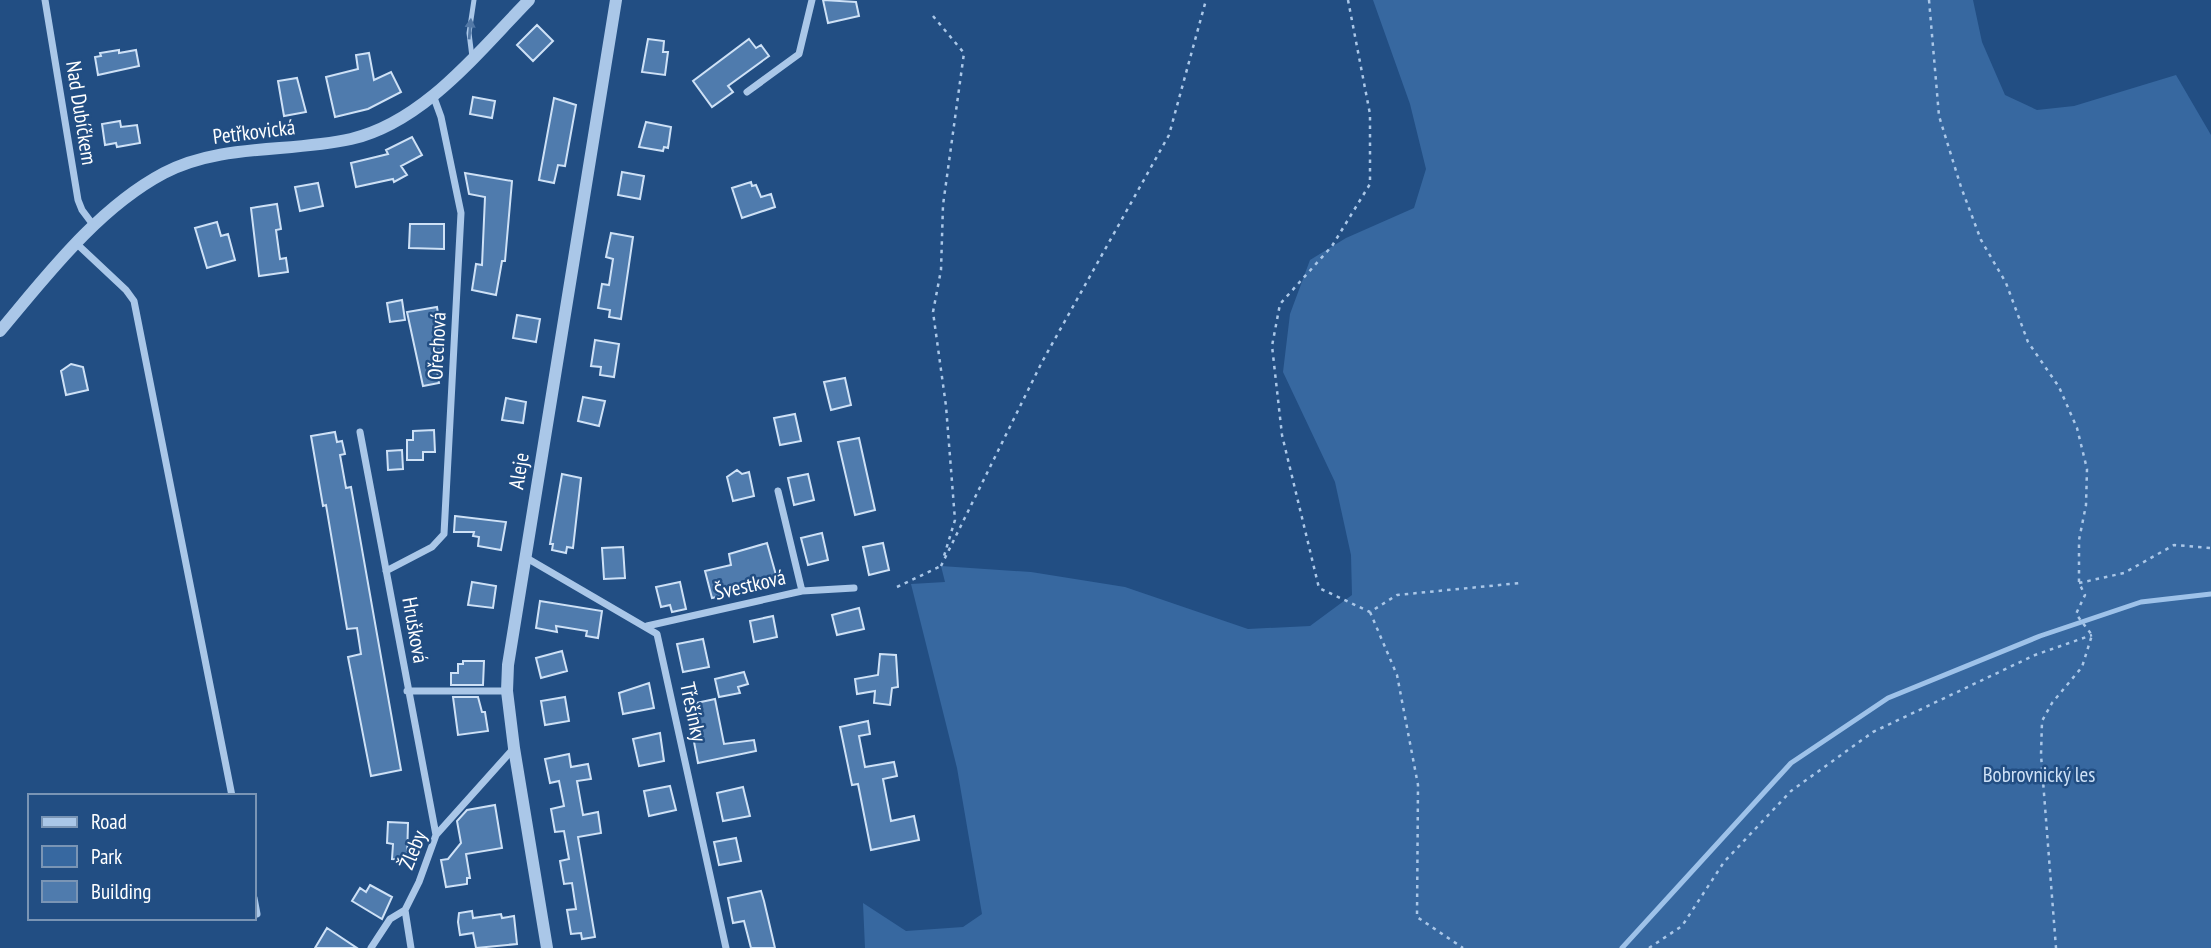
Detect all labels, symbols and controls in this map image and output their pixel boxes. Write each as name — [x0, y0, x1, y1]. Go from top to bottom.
one-way arrow — [465, 17, 476, 39]
street label: Nad Dubíčkem — [60, 59, 103, 167]
street label: Petřkovická — [211, 113, 297, 150]
street label: Ořechová — [421, 311, 452, 381]
street label: Aleje — [502, 451, 535, 491]
street label: Švestková — [712, 563, 788, 606]
street label: Hrušková — [396, 595, 435, 665]
street label: Třešínky — [674, 680, 713, 744]
park label: Bobrovnický les — [1983, 761, 2095, 788]
legend — [28, 794, 256, 920]
text: Road — [91, 808, 127, 835]
street label: Žleby — [393, 826, 433, 873]
text: Park — [91, 843, 122, 870]
text: Building — [91, 878, 151, 905]

